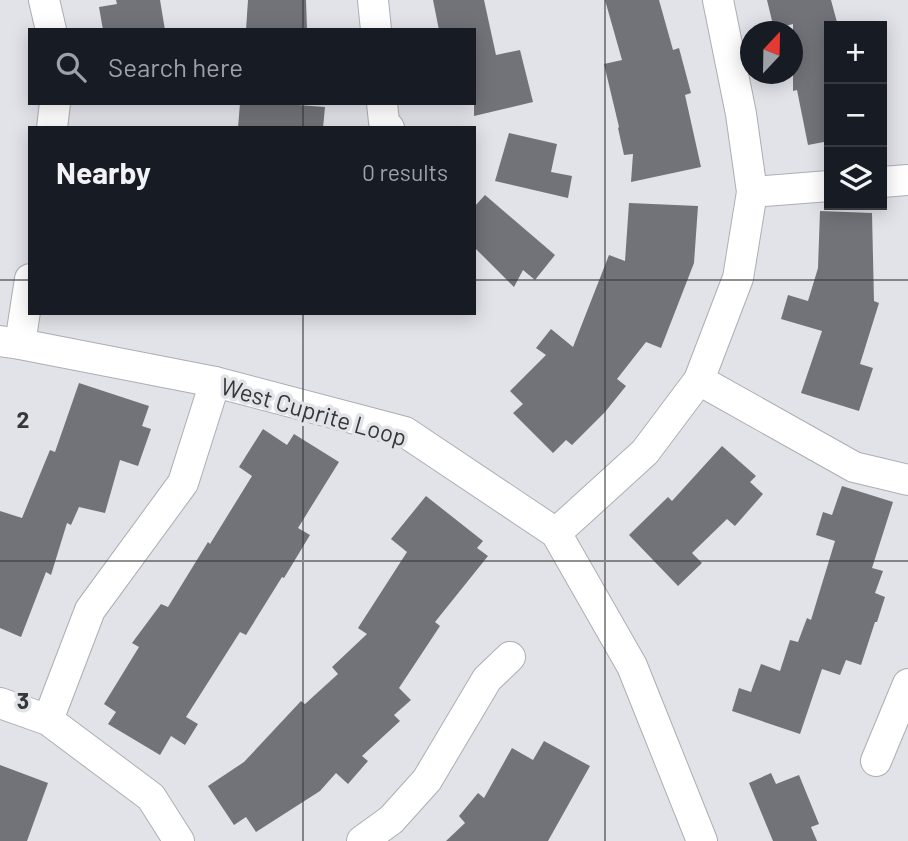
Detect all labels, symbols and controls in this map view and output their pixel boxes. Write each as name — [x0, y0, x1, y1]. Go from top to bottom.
north arrow — [740, 21, 803, 84]
map controls — [824, 21, 887, 210]
button: + — [824, 21, 887, 84]
search box — [28, 28, 476, 105]
icon: search — [52, 48, 90, 86]
text: Search here — [108, 51, 243, 82]
button: − — [824, 84, 887, 147]
button: layers — [824, 147, 887, 210]
text: Nearby — [56, 154, 151, 190]
text: 0 results — [362, 158, 448, 186]
street label: West Cuprite Loop — [218, 371, 410, 451]
text: 2 — [17, 405, 29, 433]
text: 3 — [17, 686, 29, 714]

